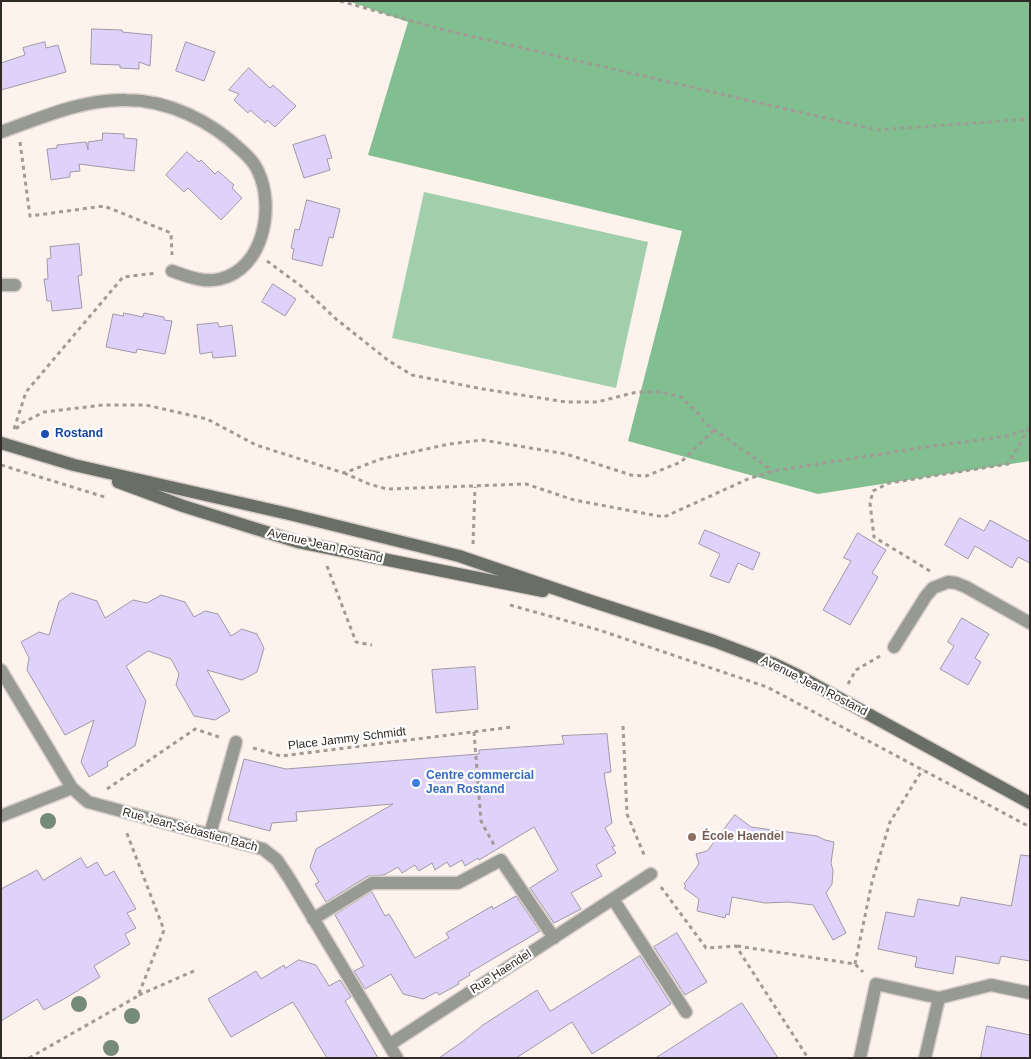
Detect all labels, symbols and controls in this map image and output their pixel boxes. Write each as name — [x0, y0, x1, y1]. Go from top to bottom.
place label: Rostand — [55, 427, 103, 441]
marker: Rostand — [39, 428, 51, 440]
street label: Avenue Jean Rostand — [266, 526, 384, 566]
street label: Avenue Jean Rostand — [758, 653, 870, 719]
street label: Place Jammy Schmidt — [287, 725, 407, 753]
place label: Centre commercial Jean Rostand — [426, 769, 534, 797]
marker: Centre commercial Jean Rostand — [410, 777, 422, 789]
street label: Rue Jean-Sébastien Bach — [121, 805, 259, 855]
place label: École Haendel — [702, 830, 784, 844]
marker: École Haendel — [686, 831, 698, 843]
street label: Rue Haendel — [468, 947, 534, 997]

